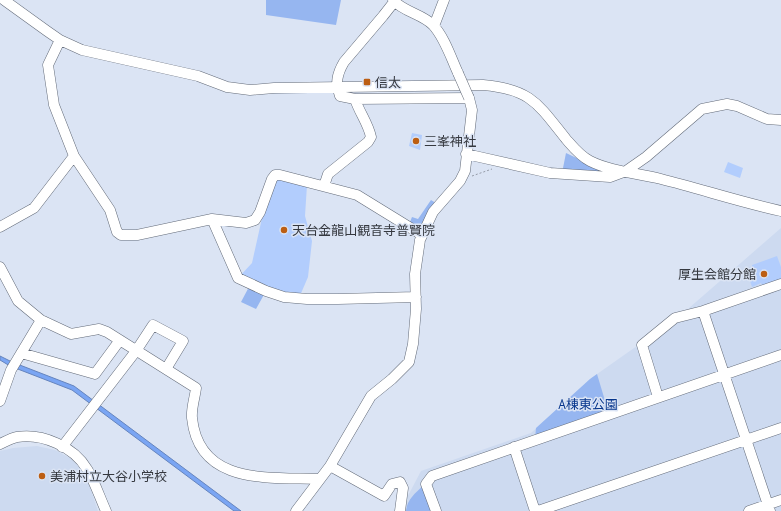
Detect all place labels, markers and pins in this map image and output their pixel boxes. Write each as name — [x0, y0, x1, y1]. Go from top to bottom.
place label: 信太 — [375, 74, 401, 91]
marker: 信太 — [362, 77, 372, 87]
place label: 三峯神社 — [424, 133, 476, 150]
marker: 三峯神社 — [411, 136, 421, 146]
place label: 天台金龍山観音寺普賢院 — [292, 222, 435, 239]
marker: 天台金龍山観音寺普賢院 — [279, 225, 289, 235]
place label: 厚生会館分館 — [678, 266, 756, 283]
marker: 厚生会館分館 — [759, 269, 769, 279]
place label: 美浦村立大谷小学校 — [50, 468, 167, 485]
marker: 美浦村立大谷小学校 — [37, 471, 47, 481]

